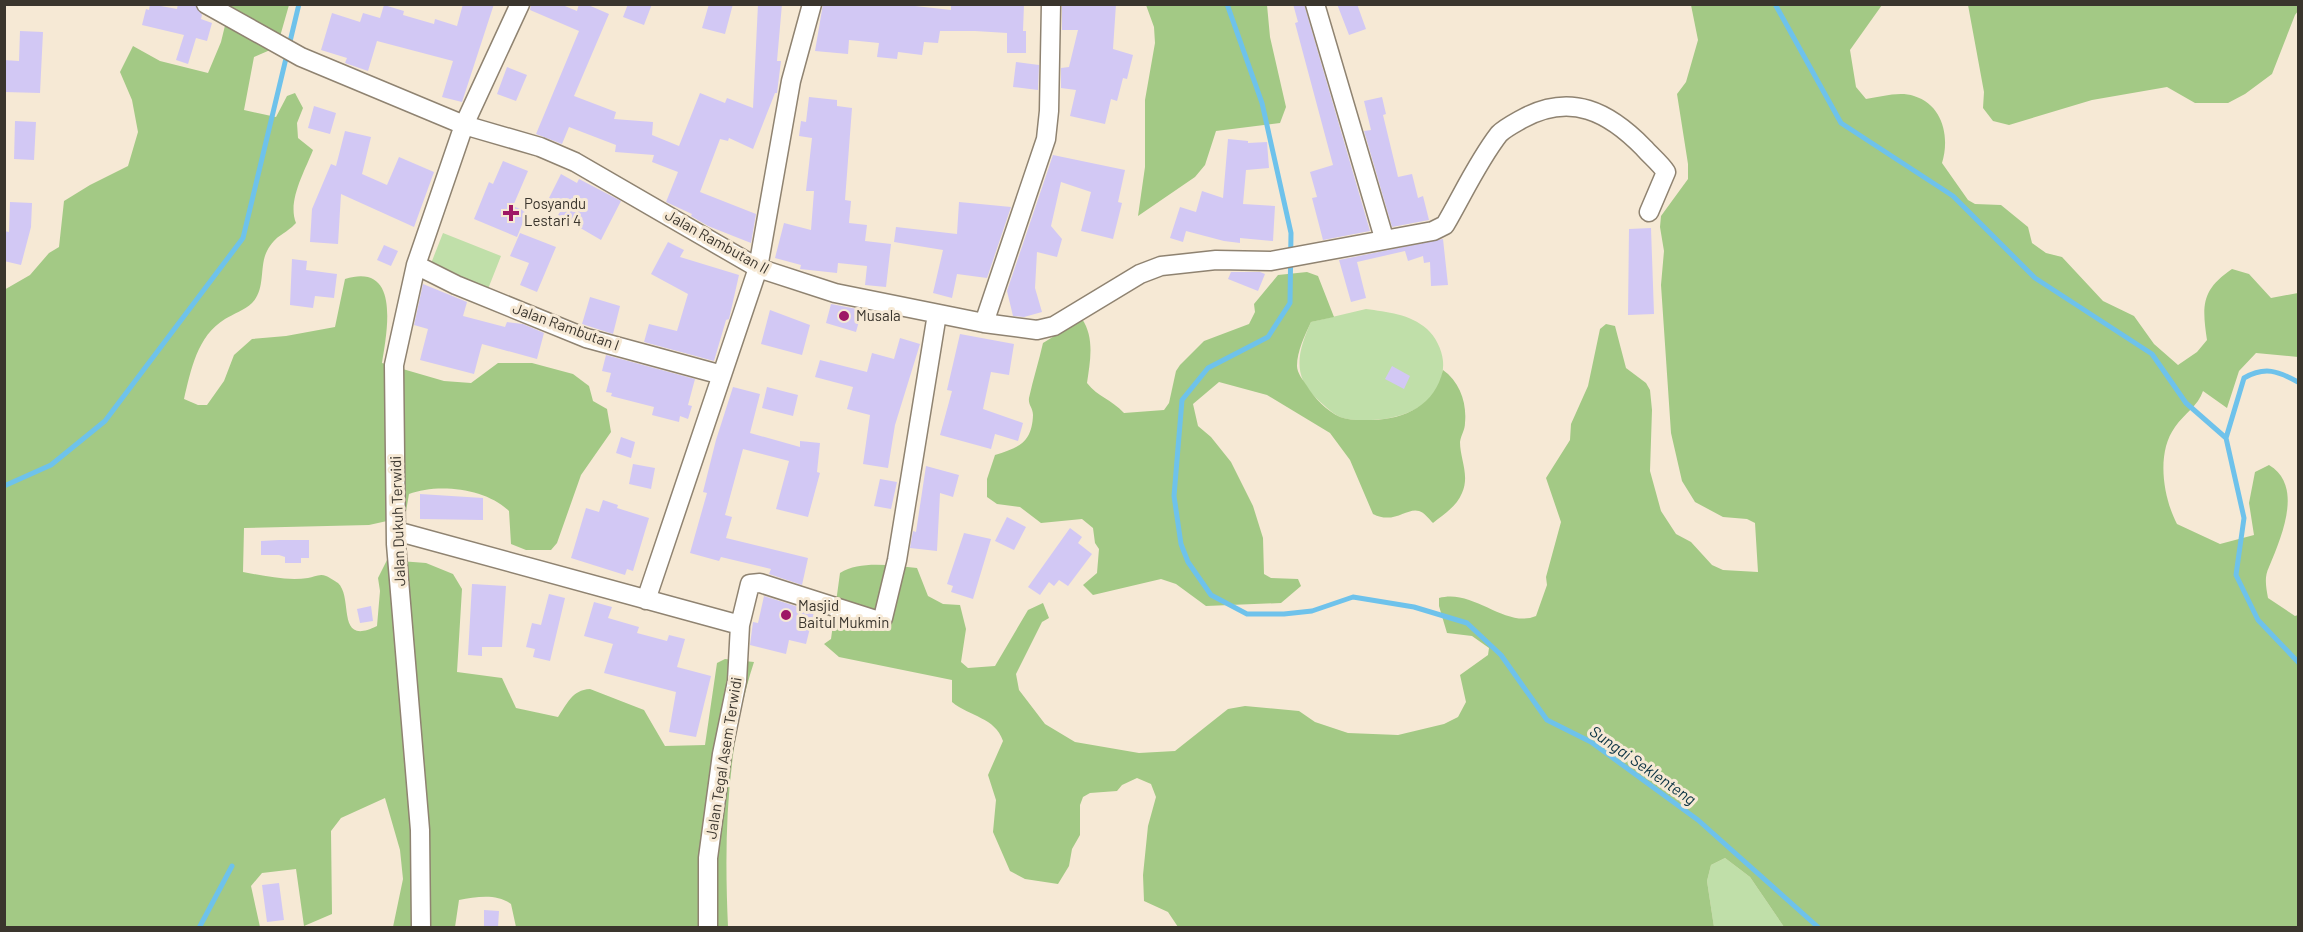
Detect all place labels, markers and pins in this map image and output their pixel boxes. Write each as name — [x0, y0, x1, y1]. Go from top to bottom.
place label: Posyandu Lestari 4 — [524, 194, 586, 229]
marker: Posyandu Lestari 4 — [502, 204, 520, 222]
place label: Musala — [856, 306, 901, 324]
marker: Musala — [837, 309, 851, 323]
place label: Masjid Baitul Mukmin — [798, 596, 889, 631]
marker: Masjid Baitul Mukmin — [779, 608, 793, 622]

